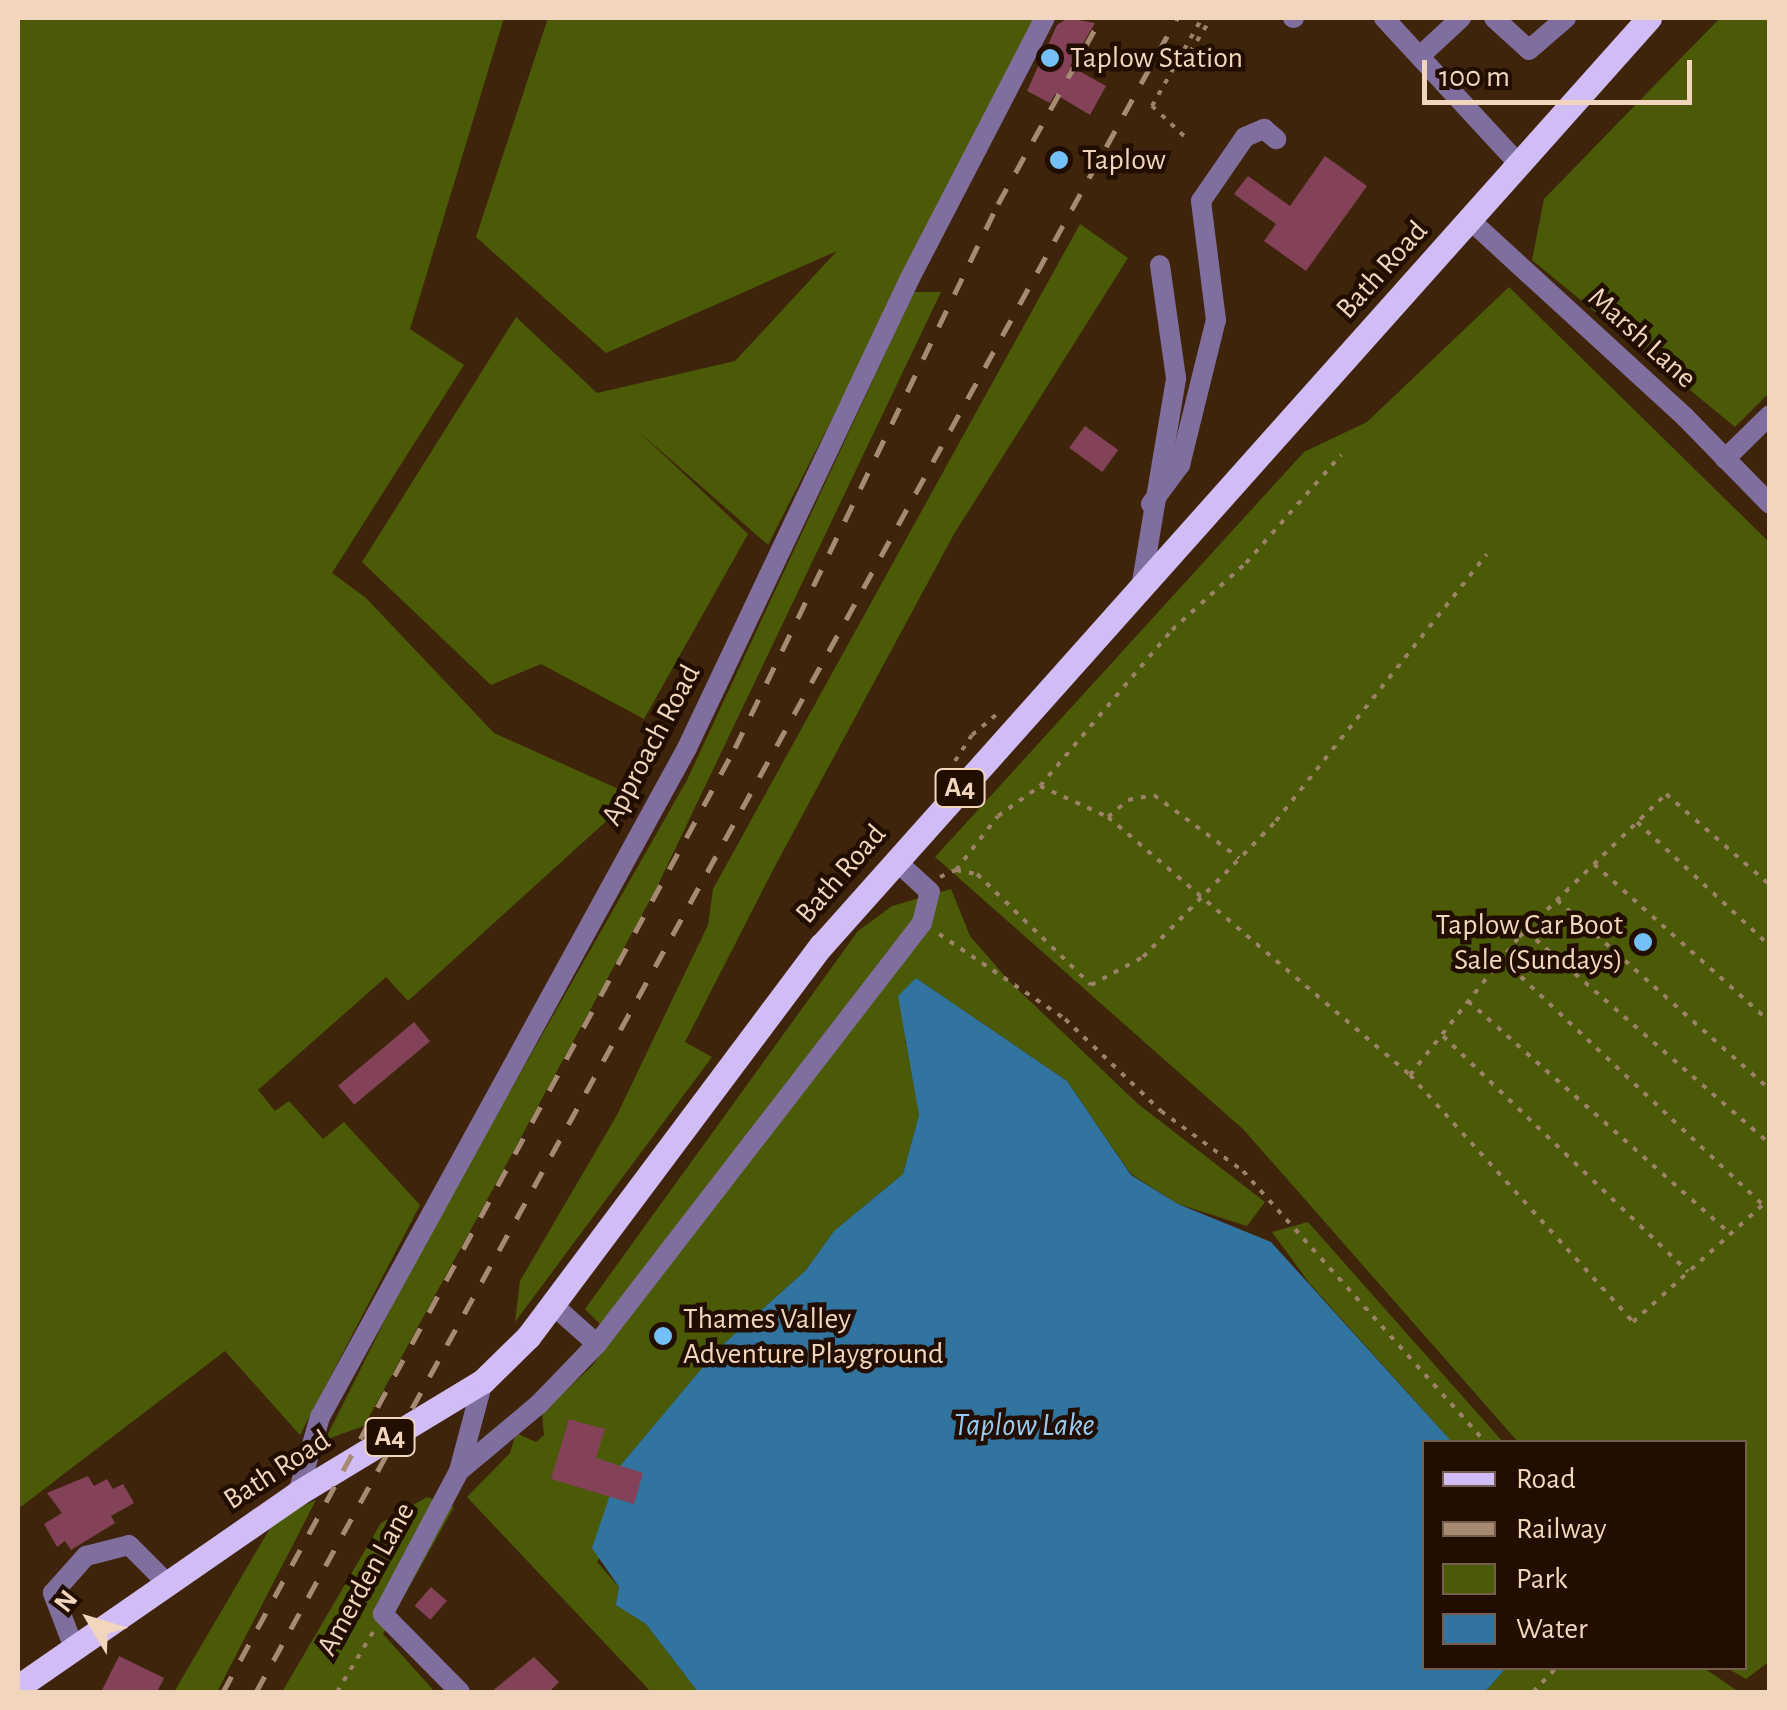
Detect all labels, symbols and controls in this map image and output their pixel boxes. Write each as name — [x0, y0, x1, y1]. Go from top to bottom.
place label: Taplow Station — [1070, 40, 1243, 76]
scale bar — [1427, 40, 1697, 102]
marker: Taplow Station — [1039, 47, 1061, 69]
text: 100 m — [1439, 62, 1510, 92]
place label: Taplow — [1082, 142, 1166, 178]
marker: Taplow — [1046, 147, 1072, 173]
street label: Bath Road — [1329, 213, 1435, 327]
street label: Marsh Lane — [1580, 280, 1704, 396]
street label: Approach Road — [594, 658, 708, 832]
road number: A4 — [932, 765, 988, 811]
street label: Bath Road — [788, 817, 894, 931]
place label: Taplow Car Boot Sale (Sundays) — [1436, 907, 1623, 978]
marker: Taplow Car Boot Sale (Sundays) — [1632, 931, 1654, 953]
place label: Thames Valley Adventure Playground — [683, 1301, 944, 1372]
marker: Thames Valley Adventure Playground — [652, 1325, 674, 1347]
water label: Taplow Lake — [953, 1406, 1095, 1444]
road number: A4 — [362, 1414, 418, 1460]
street label: Bath Road — [217, 1422, 337, 1518]
legend — [1422, 1440, 1747, 1670]
text: Road — [1516, 1464, 1576, 1494]
street label: Amerden Lane — [309, 1496, 423, 1662]
text: Railway — [1516, 1514, 1607, 1544]
text: Park — [1516, 1564, 1568, 1594]
north arrow — [40, 1570, 140, 1670]
text: N — [49, 1585, 83, 1618]
text: Water — [1516, 1614, 1588, 1644]

